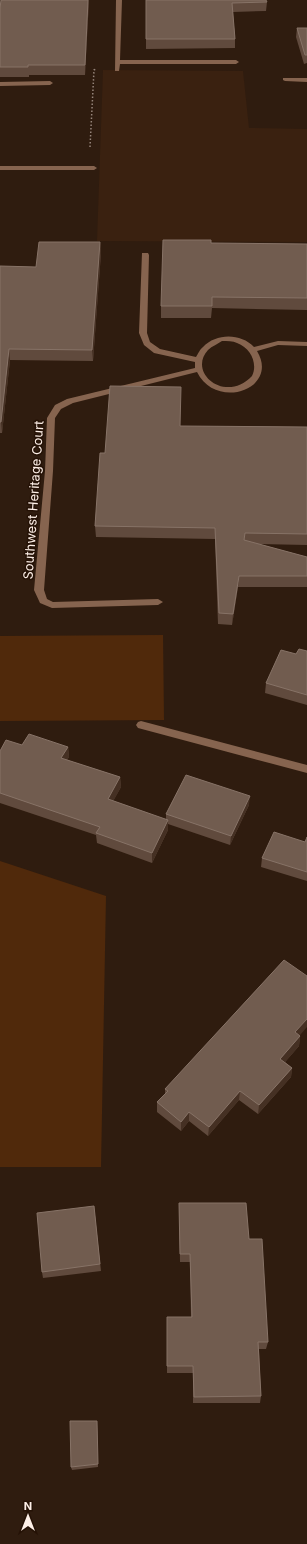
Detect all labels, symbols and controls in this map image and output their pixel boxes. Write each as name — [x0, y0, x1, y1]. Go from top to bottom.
street label: Southwest Heritage Court — [19, 420, 47, 580]
north arrow — [8, 1496, 48, 1536]
text: N — [24, 1499, 32, 1513]

